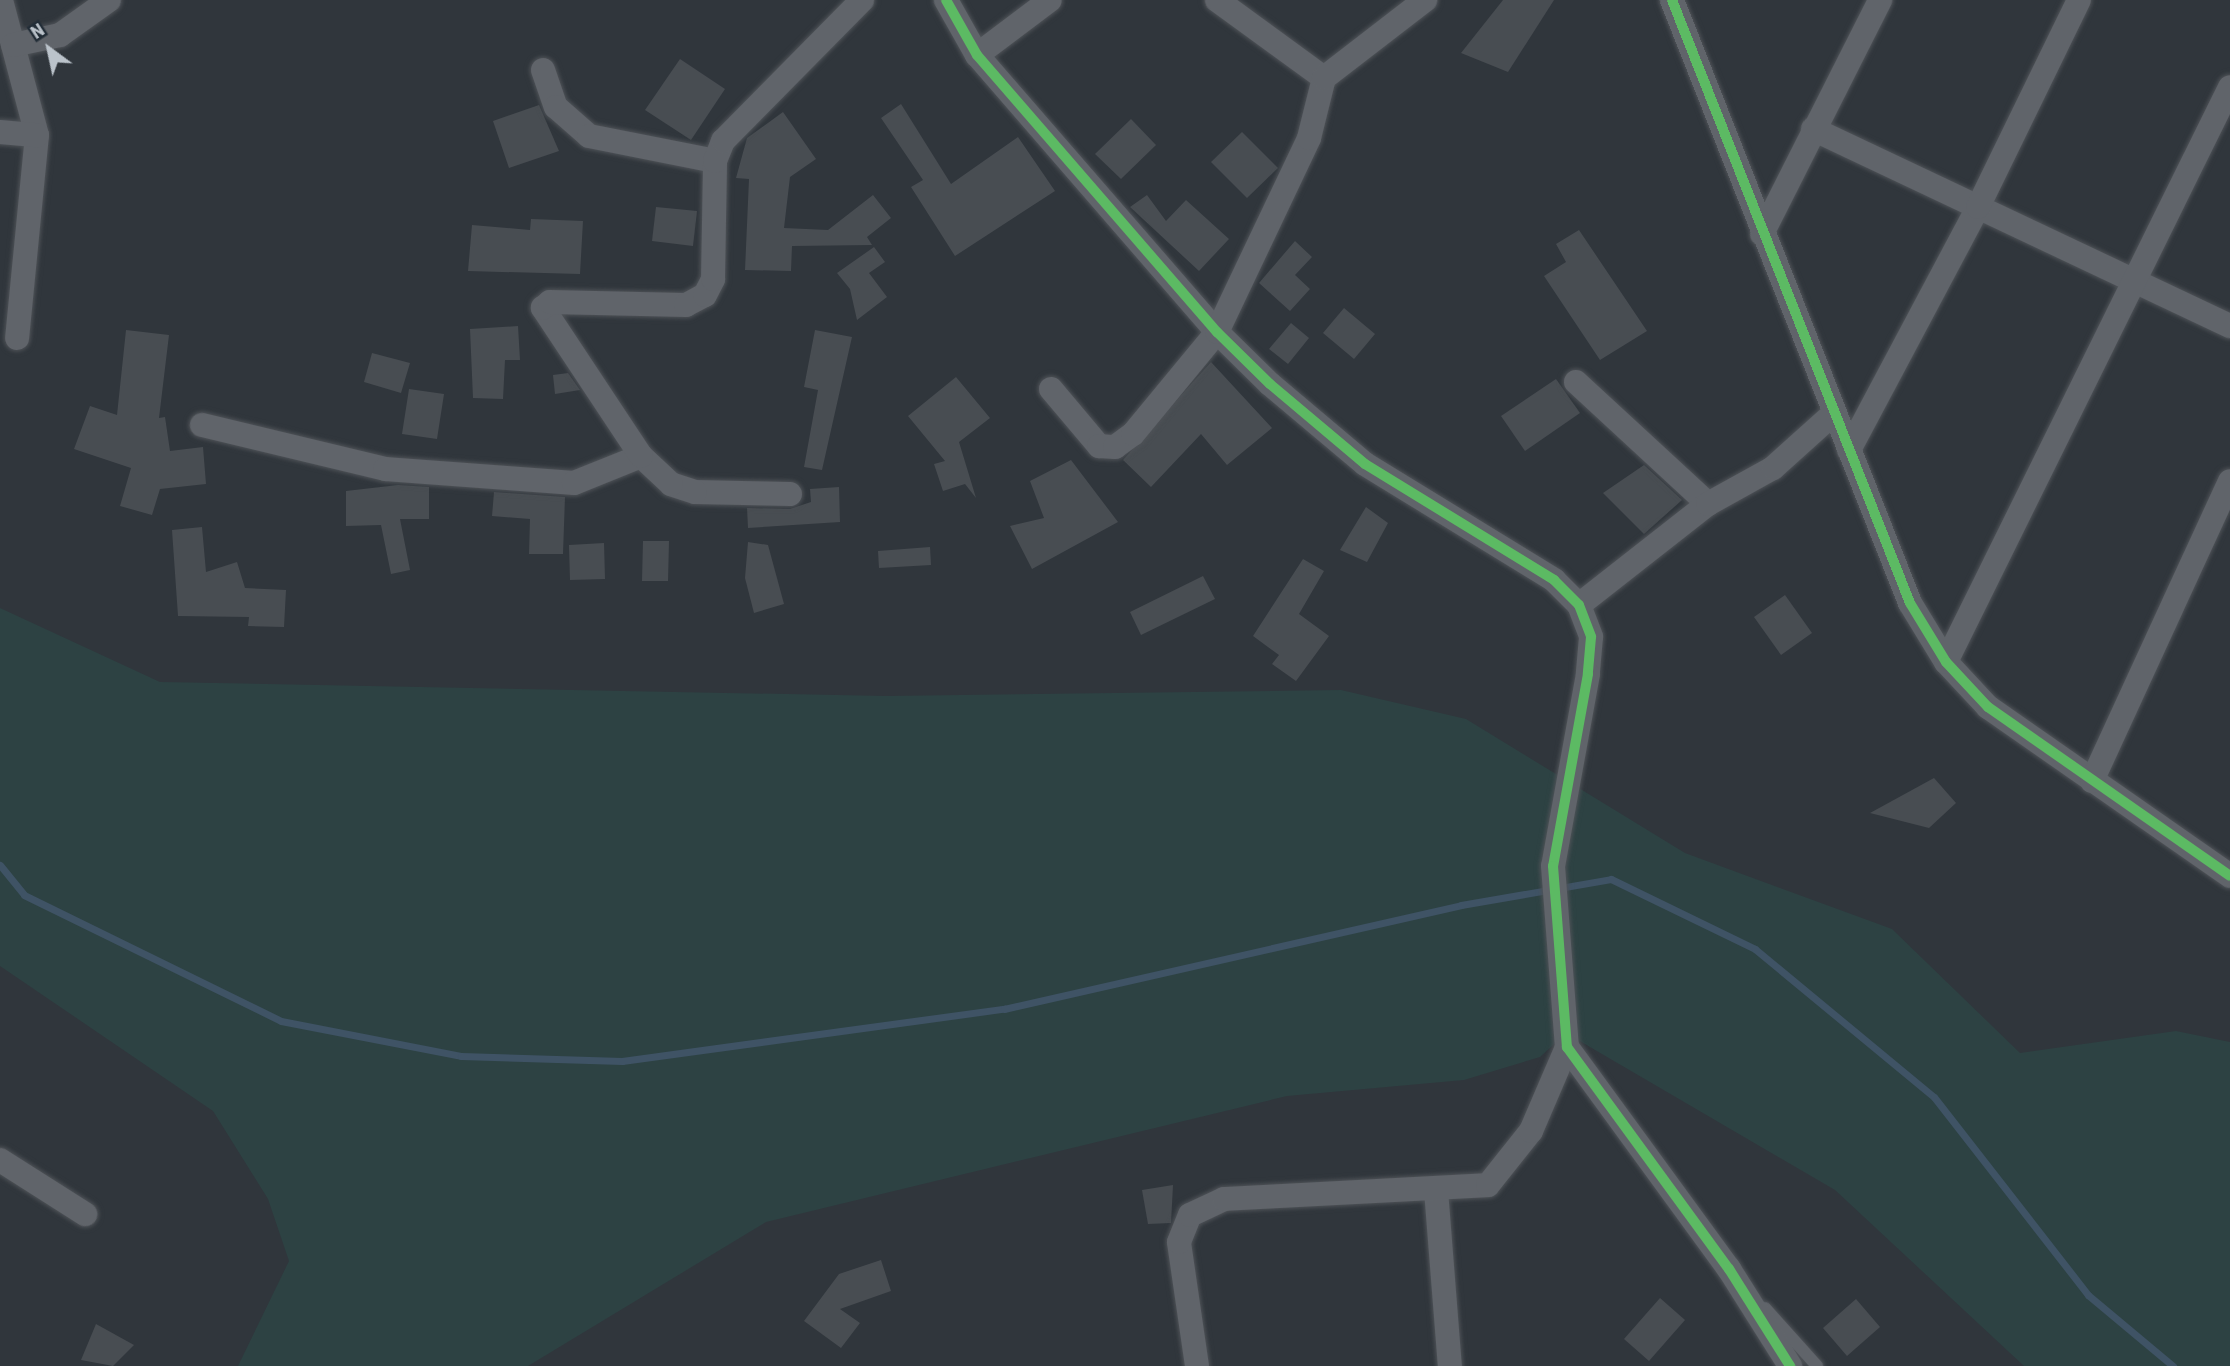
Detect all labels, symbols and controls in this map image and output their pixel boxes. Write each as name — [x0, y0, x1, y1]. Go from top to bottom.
north arrow — [14, 14, 84, 84]
text: N — [26, 18, 48, 44]

